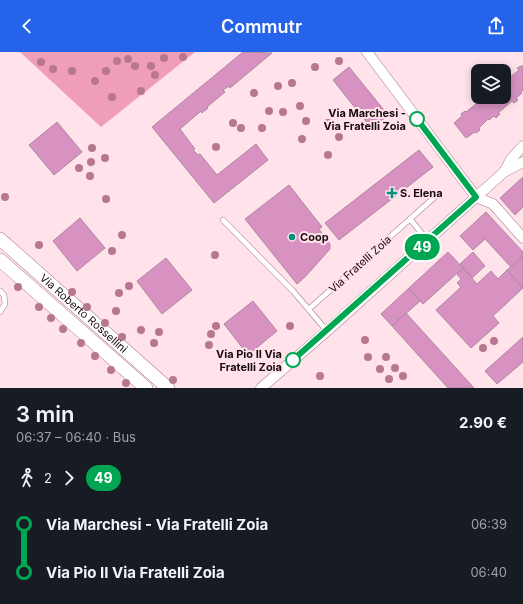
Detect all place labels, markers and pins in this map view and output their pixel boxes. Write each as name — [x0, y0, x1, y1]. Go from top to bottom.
place label: Via Marchesi - Via Fratelli Zoia — [323, 106, 406, 133]
marker: Via Marchesi - Via Fratelli Zoia — [409, 111, 425, 127]
place label: S. Elena — [400, 186, 443, 200]
marker: S. Elena — [387, 188, 397, 198]
place label: Coop — [300, 230, 329, 244]
marker: Coop — [287, 232, 297, 242]
place label: Via Pio II Via Fratelli Zoia — [216, 347, 282, 374]
marker: Via Pio II Via Fratelli Zoia — [285, 352, 301, 368]

